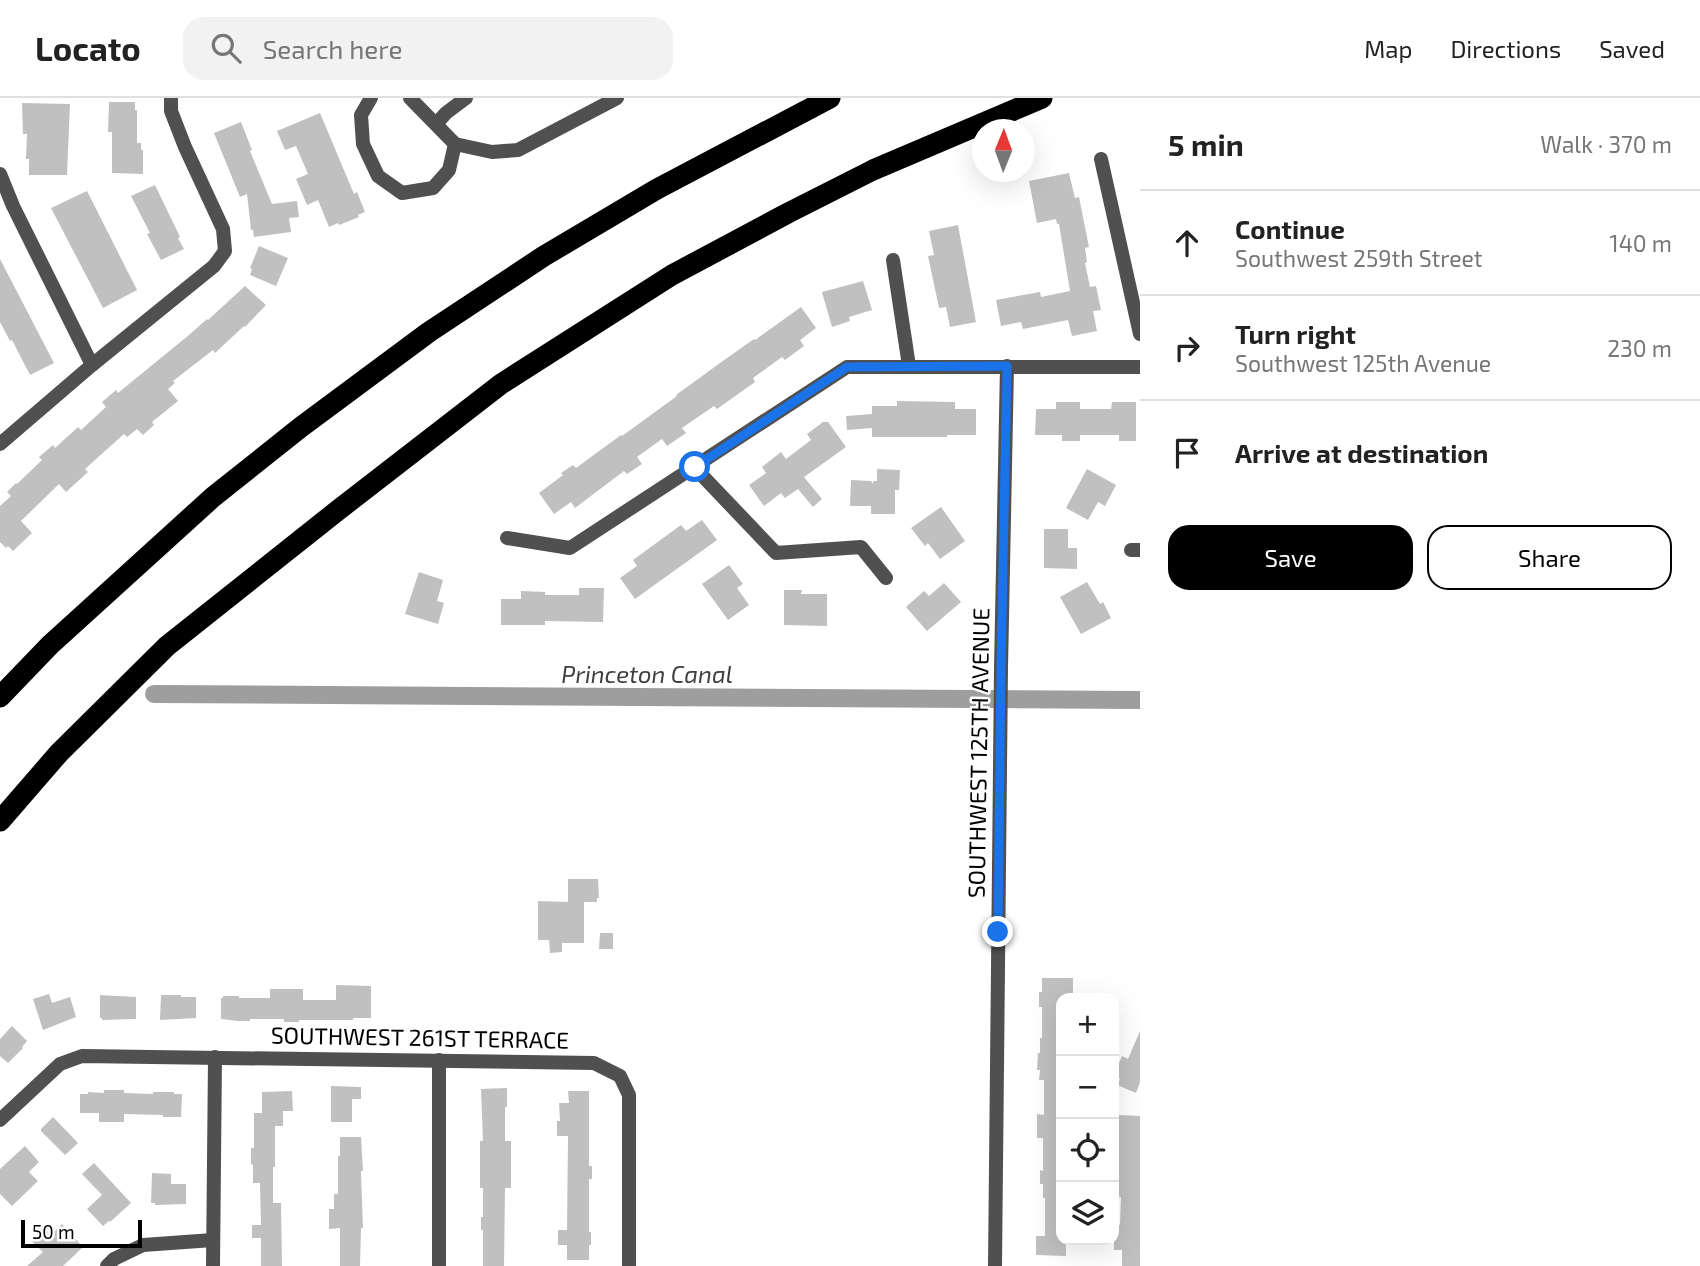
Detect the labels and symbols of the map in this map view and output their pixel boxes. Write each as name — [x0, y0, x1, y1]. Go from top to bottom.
north arrow — [972, 119, 1035, 182]
route start — [679, 451, 710, 482]
street label: SOUTHWEST 125TH AVENUE — [961, 608, 995, 898]
water label: Princeton Canal — [561, 659, 733, 688]
route end — [982, 916, 1013, 947]
street label: SOUTHWEST 261ST TERRACE — [271, 1020, 569, 1054]
scale bar — [21, 1217, 142, 1249]

